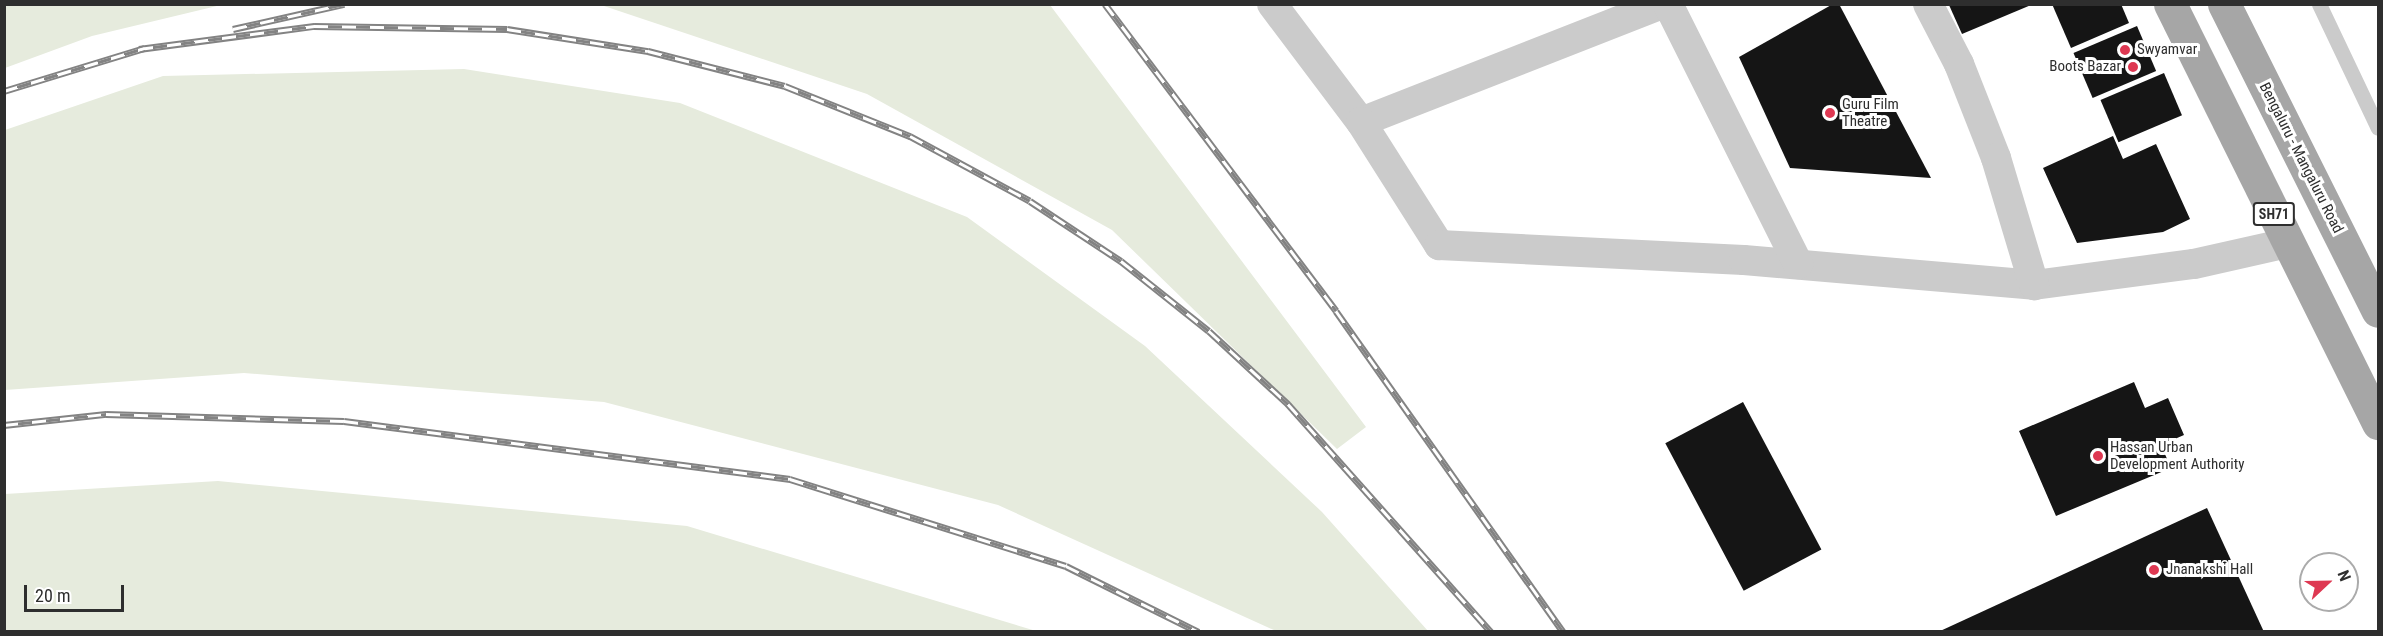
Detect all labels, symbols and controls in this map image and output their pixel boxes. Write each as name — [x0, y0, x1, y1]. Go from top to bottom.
place label: Swyamvar — [2137, 41, 2197, 59]
marker: Swyamvar — [2118, 43, 2132, 57]
place label: Boots Bazar — [2049, 58, 2121, 76]
marker: Boots Bazar — [2126, 60, 2140, 74]
street label: Bengaluru - Mangaluru Road — [2255, 80, 2347, 236]
place label: Guru Film Theatre — [1842, 95, 1899, 130]
marker: Guru Film Theatre — [1823, 106, 1837, 120]
road number: SH71 — [2252, 203, 2296, 225]
place label: Hassan Urban Development Authority — [2110, 438, 2244, 473]
marker: Hassan Urban Development Authority — [2091, 449, 2105, 463]
north arrow — [2299, 552, 2359, 612]
place label: Jnanakshi Hall — [2166, 561, 2253, 579]
marker: Jnanakshi Hall — [2147, 563, 2161, 577]
text: N — [2334, 568, 2355, 584]
scale bar — [27, 573, 128, 611]
text: 20 m — [35, 585, 70, 606]

